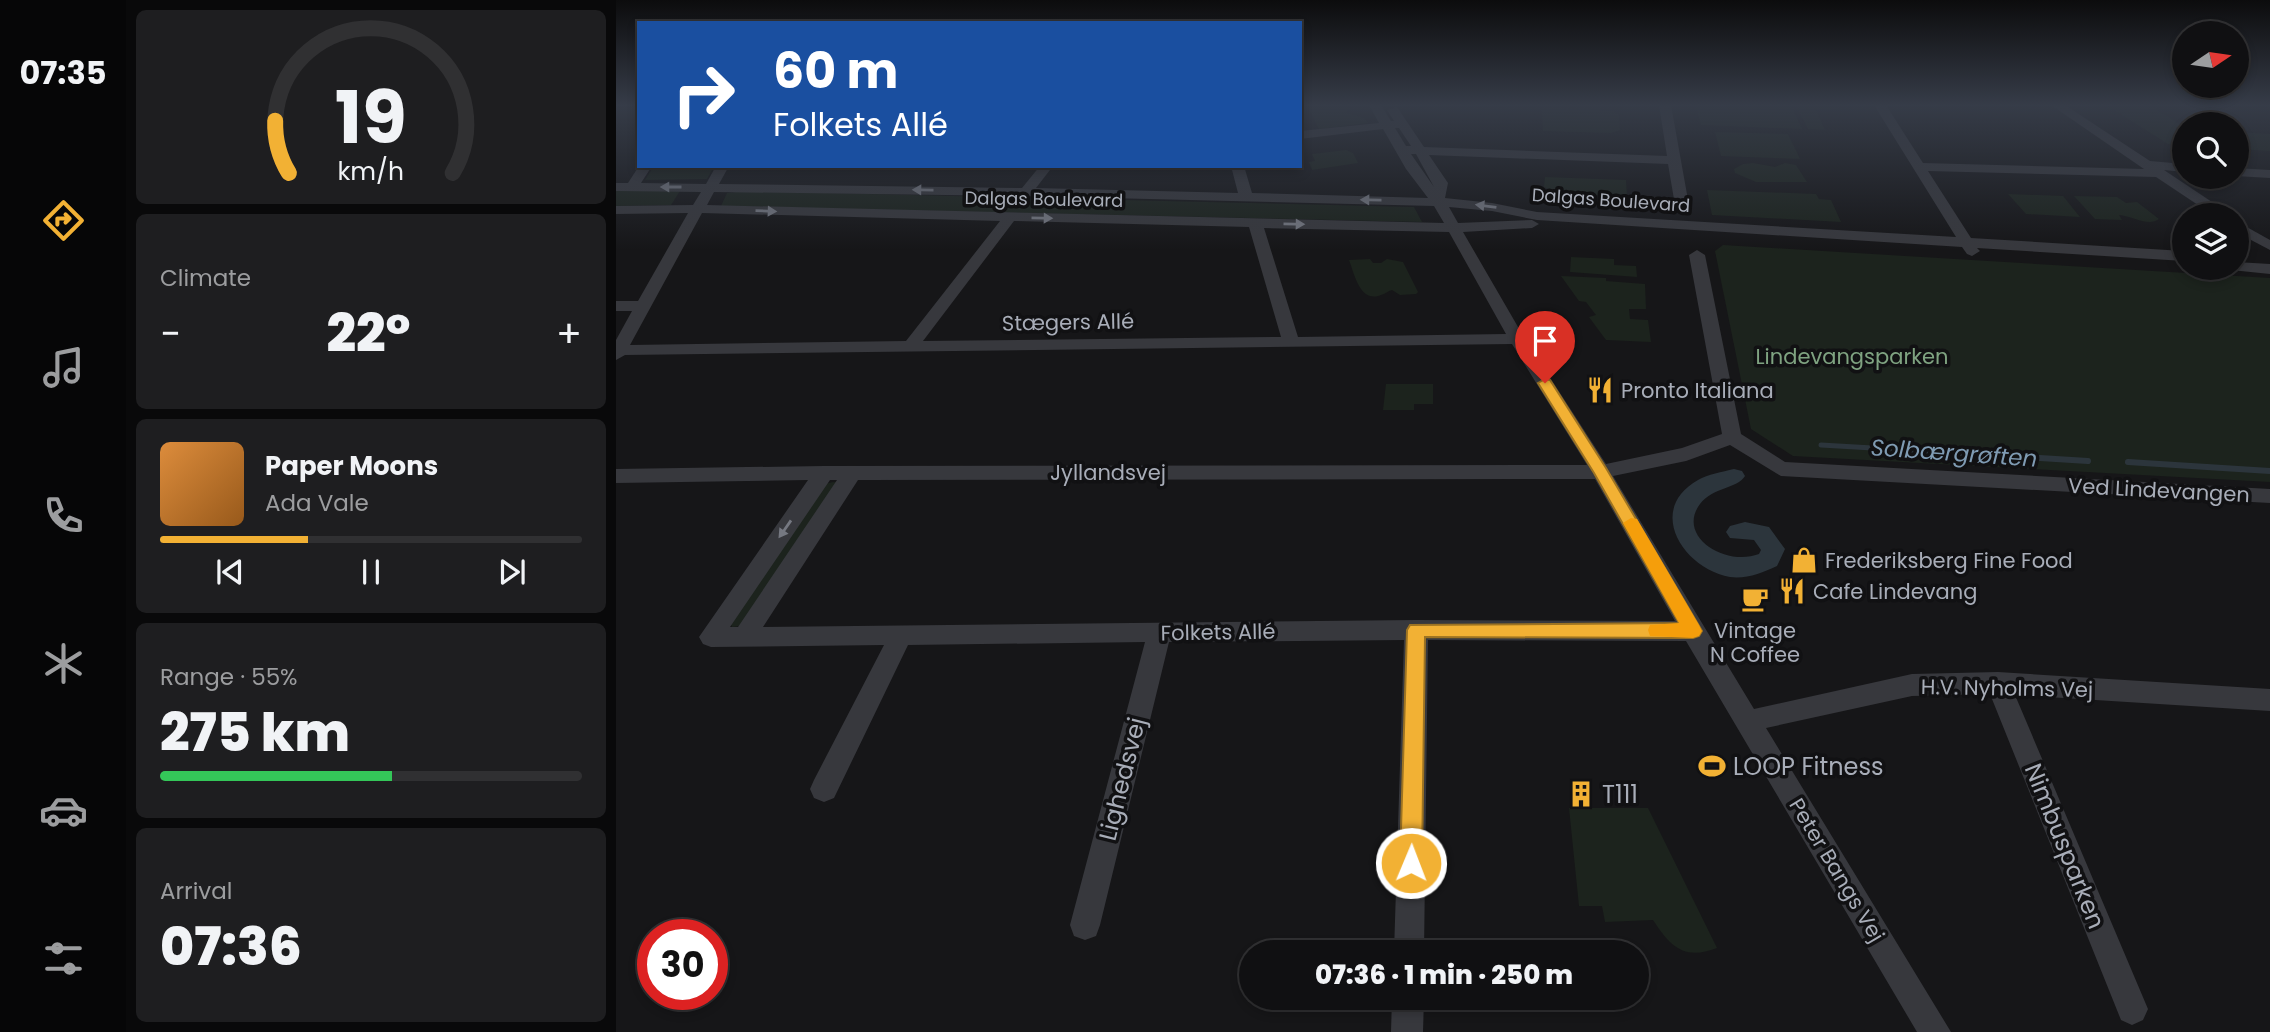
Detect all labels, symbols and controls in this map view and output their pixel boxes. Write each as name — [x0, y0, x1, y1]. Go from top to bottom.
north arrow — [2172, 21, 2249, 98]
map controls — [2172, 21, 2249, 280]
text: 60 m — [773, 37, 898, 105]
icon: right — [658, 49, 749, 140]
text: 07:35 — [19, 50, 107, 95]
text: 19 — [335, 68, 407, 169]
text: Folkets Allé — [773, 102, 948, 147]
button: search — [2172, 112, 2249, 189]
text: km/h — [338, 154, 404, 189]
one-way arrow — [660, 181, 682, 193]
street label: Dalgas Boulevard — [1531, 182, 1691, 218]
one-way arrow — [912, 185, 934, 196]
street label: Dalgas Boulevard — [964, 185, 1124, 213]
one-way arrow — [1360, 195, 1382, 206]
icon: directions — [39, 196, 88, 245]
one-way arrow — [1475, 201, 1497, 212]
button: layers — [2172, 203, 2249, 280]
one-way arrow — [755, 205, 777, 217]
one-way arrow — [1031, 212, 1053, 224]
one-way arrow — [1283, 218, 1305, 230]
text: Climate — [160, 262, 251, 294]
text: 22° — [326, 297, 411, 370]
street label: Stægers Allé — [1002, 306, 1134, 338]
text: − — [160, 307, 181, 360]
text: + — [556, 307, 582, 360]
pin — [1515, 311, 1575, 383]
icon: arrive — [1526, 322, 1564, 360]
park label: Lindevangsparken — [1756, 342, 1948, 371]
icon: music — [39, 343, 88, 392]
restaurant icon: Pronto Italiana — [1585, 375, 1615, 405]
place label: Pronto Italiana — [1621, 376, 1774, 405]
water label: Solbærgrøften — [1870, 431, 2038, 475]
text: Paper Moons — [265, 448, 438, 484]
street label: Jyllandsvej — [1050, 458, 1166, 487]
street label: Ved Lindevangen — [2067, 471, 2251, 509]
text: Ada Vale — [265, 487, 369, 519]
icon: phone — [39, 491, 88, 540]
one-way arrow — [778, 520, 792, 538]
shop icon: Frederiksberg Fine Food — [1789, 545, 1819, 575]
place label: Frederiksberg Fine Food — [1825, 546, 2073, 575]
icon: previous — [211, 553, 249, 591]
icon: pause — [352, 553, 390, 591]
icon: next — [493, 553, 531, 591]
restaurant icon: Cafe Lindevang — [1777, 576, 1807, 606]
place label: Cafe Lindevang — [1813, 577, 1977, 606]
cafe icon: Vintage N Coffee — [1740, 584, 1770, 614]
place label: Vintage N Coffee — [1710, 616, 1800, 669]
street label: Folkets Allé — [1160, 617, 1276, 647]
icon: climate — [39, 639, 88, 688]
text: Range · 55% — [160, 661, 298, 693]
street label: H.V. Nyholms Vej — [1921, 672, 2093, 704]
text: 275 km — [160, 696, 350, 769]
street label: Lighedsvej — [1091, 714, 1153, 844]
place label: LOOP Fitness — [1733, 750, 1883, 783]
sports icon: LOOP Fitness — [1697, 751, 1727, 781]
street label: Nimbusparken — [2017, 758, 2113, 934]
place label: T111 — [1602, 778, 1638, 811]
building icon: T111 — [1566, 779, 1596, 809]
icon: car — [39, 786, 88, 835]
street label: Peter Bangs Vej — [1783, 793, 1891, 947]
position arrow — [1374, 826, 1448, 900]
text: Arrival — [160, 875, 232, 907]
text: 07:36 — [160, 910, 302, 983]
speed limit sign: 30 — [637, 919, 728, 1010]
icon: filters — [39, 934, 88, 983]
text: 07:36 · 1 min · 250 m — [1315, 957, 1573, 993]

